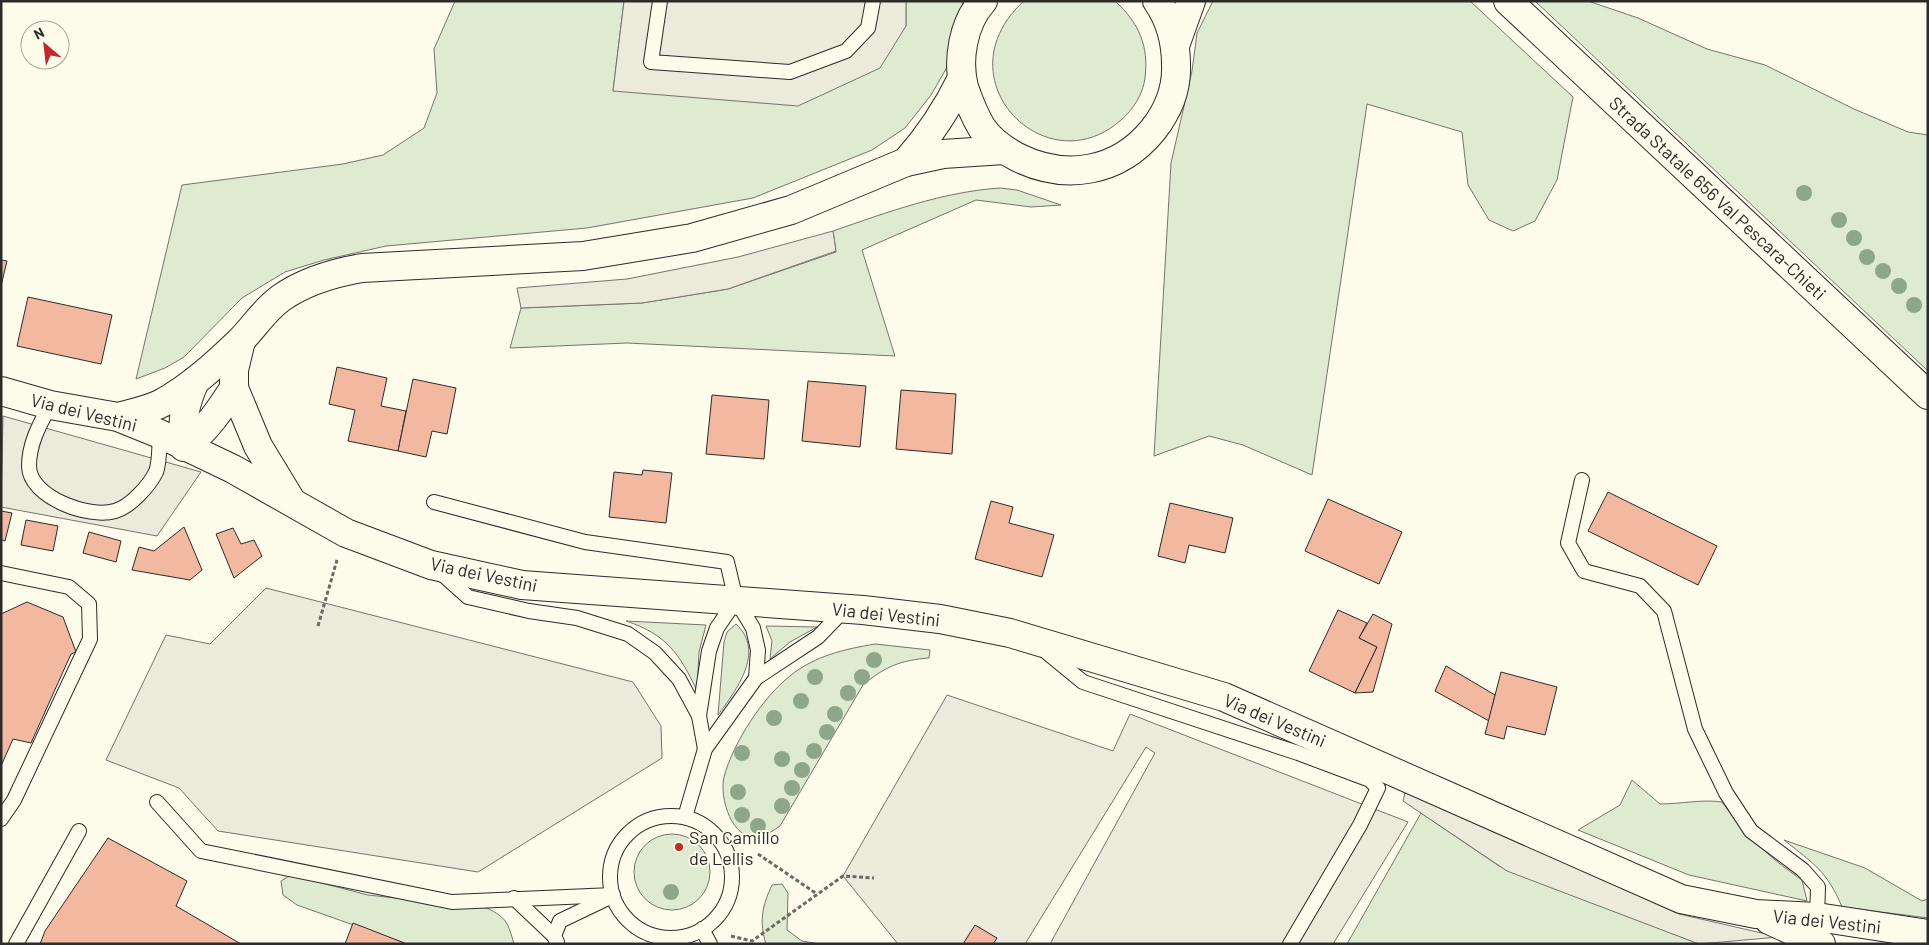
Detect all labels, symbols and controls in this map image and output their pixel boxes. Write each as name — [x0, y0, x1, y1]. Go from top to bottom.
north arrow — [20, 20, 70, 70]
text: N — [31, 23, 47, 43]
street label: Strada Statale 656 Val Pescara-Chieti — [1605, 92, 1831, 304]
street label: Via dei Vestini — [29, 388, 139, 436]
street label: Via dei Vestini — [428, 552, 540, 596]
street label: Via dei Vestini — [831, 597, 941, 631]
street label: Via dei Vestini — [1221, 689, 1329, 751]
place label: San Camillo de Lellis — [689, 826, 780, 869]
marker: San Camillo de Lellis — [673, 841, 685, 853]
street label: Via dei Vestini — [1772, 904, 1882, 938]

